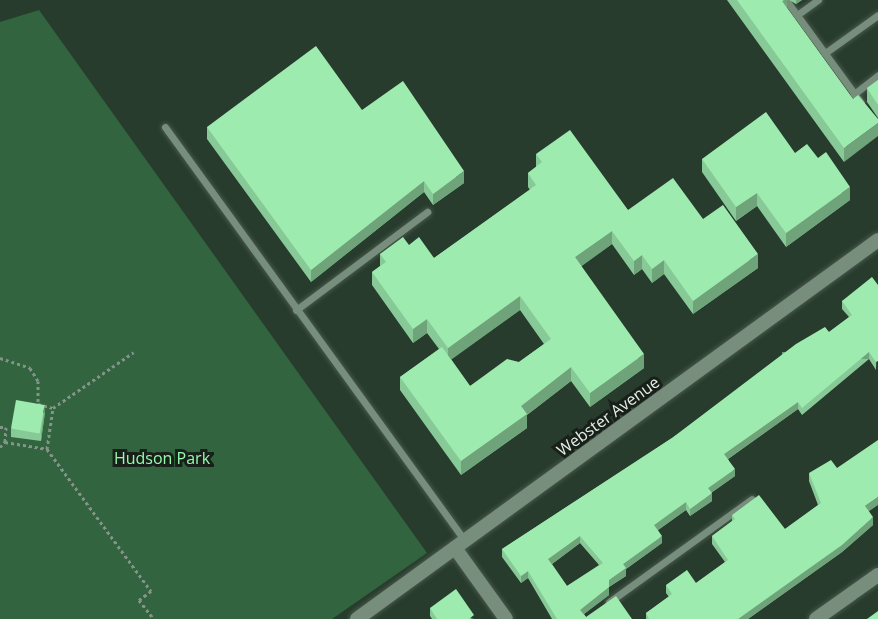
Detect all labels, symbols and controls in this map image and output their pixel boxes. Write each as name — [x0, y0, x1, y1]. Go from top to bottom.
street label: Webster Avenue — [553, 372, 663, 460]
park label: Hudson Park — [114, 448, 210, 468]

